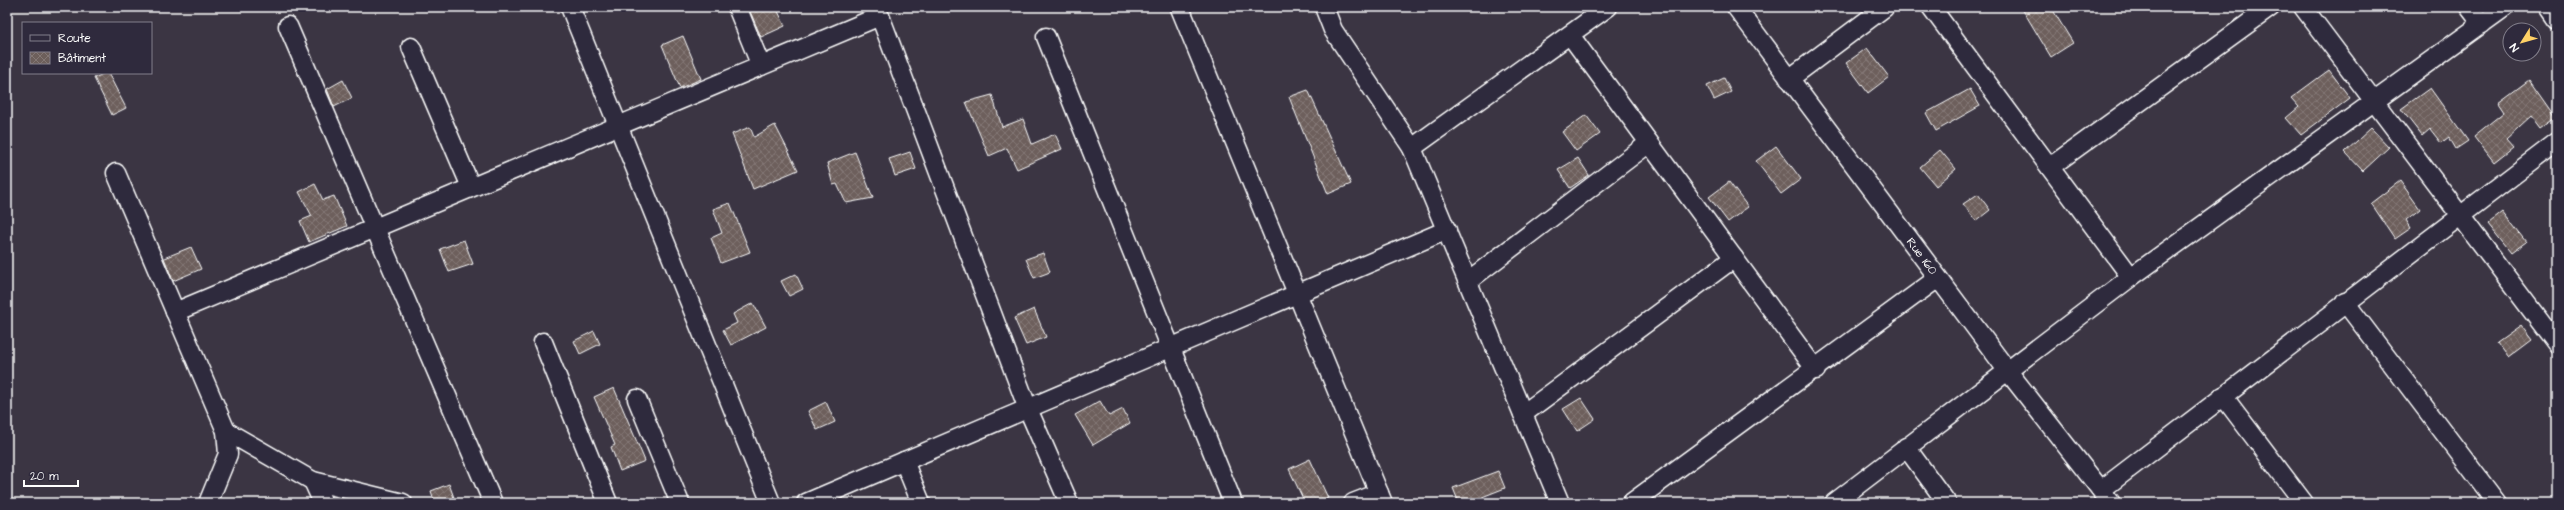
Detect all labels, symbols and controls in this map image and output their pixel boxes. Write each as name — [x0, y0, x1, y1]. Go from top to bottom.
legend — [22, 22, 152, 74]
north arrow — [2502, 22, 2542, 62]
text: Route — [58, 30, 91, 47]
text: N — [2506, 40, 2522, 55]
text: Bâtiment — [58, 50, 106, 67]
street label: Rue 160 — [1902, 234, 1941, 279]
scale bar — [24, 462, 78, 488]
text: 20 m — [30, 468, 59, 485]

